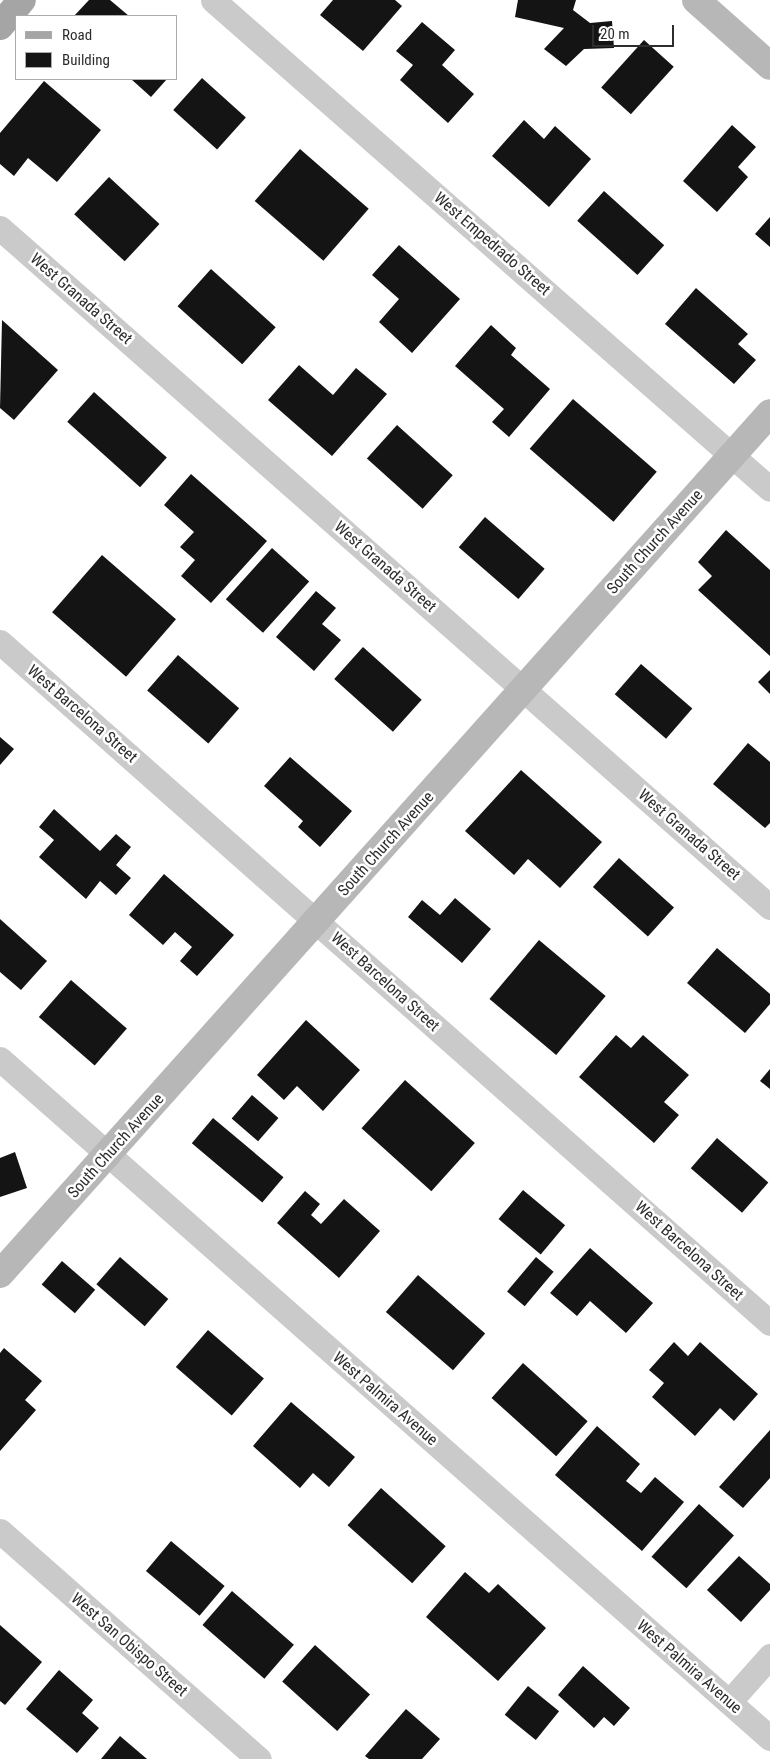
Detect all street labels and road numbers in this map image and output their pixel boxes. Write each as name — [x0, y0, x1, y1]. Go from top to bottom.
street label: West Empedrado Street — [430, 188, 554, 300]
street label: West Granada Street — [26, 249, 136, 349]
street label: South Church Avenue — [603, 486, 707, 598]
street label: West Granada Street — [330, 517, 440, 617]
street label: West Barcelona Street — [23, 661, 141, 767]
street label: West Granada Street — [634, 785, 744, 885]
street label: South Church Avenue — [334, 788, 438, 900]
street label: West Barcelona Street — [327, 928, 443, 1036]
street label: South Church Avenue — [64, 1090, 168, 1202]
street label: West Barcelona Street — [631, 1197, 747, 1305]
street label: West Palmira Avenue — [329, 1348, 441, 1450]
street label: West San Obispo Street — [67, 1589, 191, 1701]
street label: West Palmira Avenue — [633, 1616, 745, 1718]

